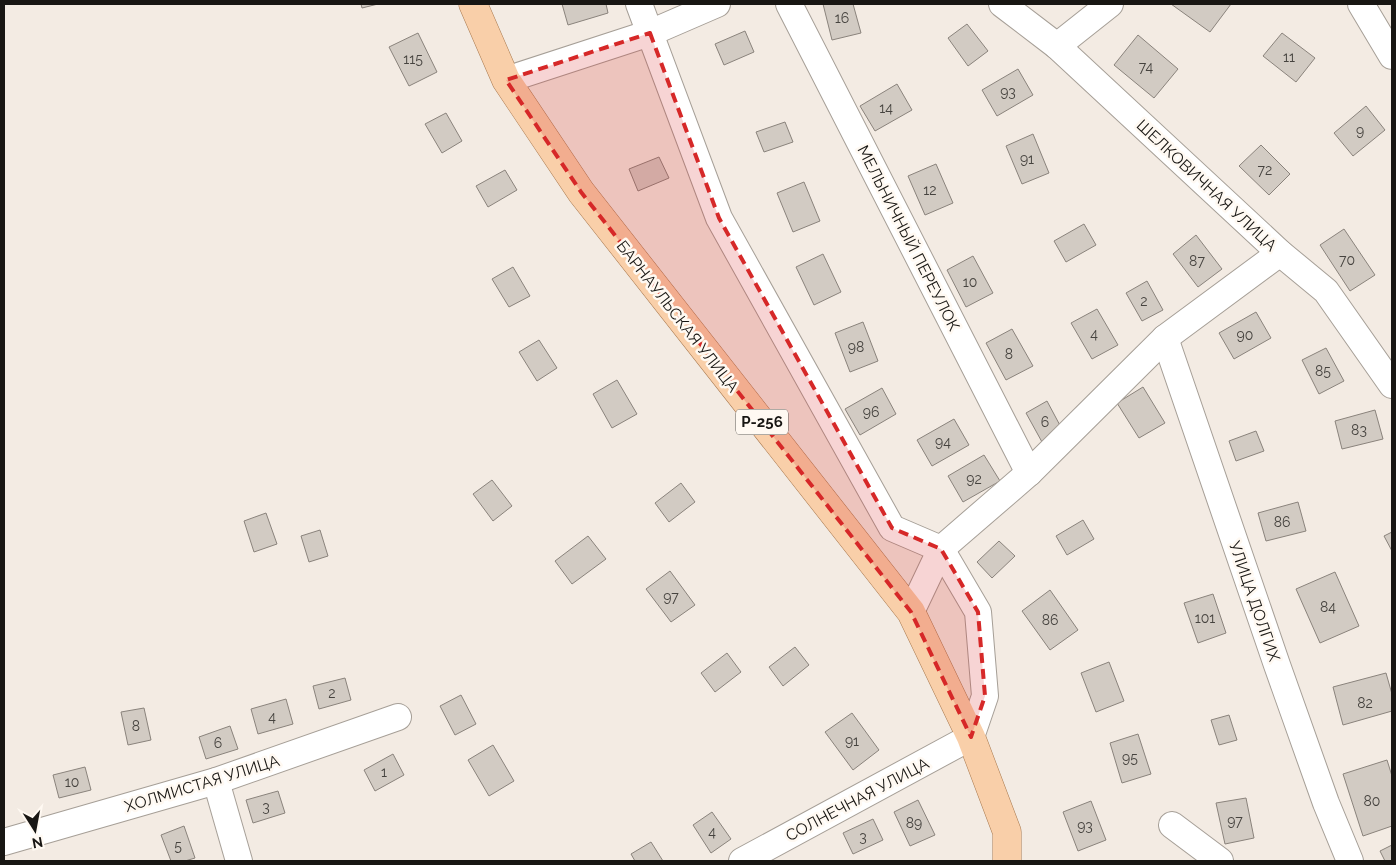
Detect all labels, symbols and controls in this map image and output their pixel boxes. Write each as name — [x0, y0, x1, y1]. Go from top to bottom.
house number: 16 — [835, 10, 849, 26]
house number: 11 — [1283, 49, 1295, 65]
house number: 115 — [403, 51, 423, 67]
house number: 74 — [1139, 59, 1154, 75]
house number: 93 — [1000, 84, 1016, 100]
house number: 14 — [879, 100, 893, 116]
street label: ШЕЛКОВИЧНАЯ УЛИЦА — [1133, 116, 1281, 255]
house number: 9 — [1356, 123, 1364, 139]
street label: МЕЛЬНИЧНЫЙ ПЕРЕУЛОК — [853, 142, 964, 334]
house number: 91 — [1020, 151, 1034, 167]
house number: 72 — [1258, 162, 1272, 178]
house number: 12 — [923, 182, 937, 198]
street label: БАРНАУЛЬСКАЯ УЛИЦА — [612, 237, 743, 396]
house number: 70 — [1339, 252, 1355, 268]
house number: 87 — [1189, 253, 1205, 269]
house number: 10 — [963, 274, 977, 290]
house number: 2 — [1140, 293, 1148, 309]
house number: 4 — [1090, 326, 1098, 342]
house number: 90 — [1237, 327, 1253, 343]
house number: 98 — [848, 339, 864, 355]
house number: 8 — [1005, 346, 1013, 362]
house number: 85 — [1315, 363, 1331, 379]
house number: 96 — [863, 404, 879, 420]
road number: Р-256 — [736, 410, 788, 434]
house number: 6 — [1041, 414, 1049, 430]
house number: 83 — [1351, 422, 1367, 438]
house number: 94 — [935, 434, 951, 450]
house number: 92 — [966, 471, 982, 487]
house number: 86 — [1274, 514, 1290, 530]
street label: УЛИЦА ДОЛГИХ — [1225, 539, 1284, 665]
house number: 97 — [663, 589, 679, 605]
house number: 84 — [1320, 599, 1336, 615]
house number: 101 — [1195, 610, 1215, 626]
house number: 86 — [1042, 612, 1058, 628]
house number: 2 — [328, 685, 336, 701]
house number: 82 — [1357, 695, 1373, 711]
house number: 4 — [268, 709, 276, 725]
house number: 8 — [132, 718, 140, 734]
house number: 91 — [845, 733, 859, 749]
house number: 6 — [214, 735, 222, 751]
house number: 95 — [1122, 750, 1138, 766]
street label: ХОЛМИСТАЯ УЛИЦА — [122, 751, 282, 816]
street label: СОЛНЕЧНАЯ УЛИЦА — [782, 754, 932, 845]
house number: 1 — [381, 764, 387, 780]
house number: 10 — [65, 774, 79, 790]
house number: 80 — [1364, 793, 1380, 809]
house number: 3 — [262, 799, 270, 815]
north arrow — [10, 805, 60, 855]
house number: 97 — [1227, 813, 1243, 829]
house number: 89 — [906, 815, 922, 831]
house number: 93 — [1077, 818, 1093, 834]
house number: 4 — [708, 824, 716, 840]
house number: 3 — [859, 829, 867, 845]
text: N — [31, 834, 44, 852]
house number: 5 — [174, 838, 182, 854]

